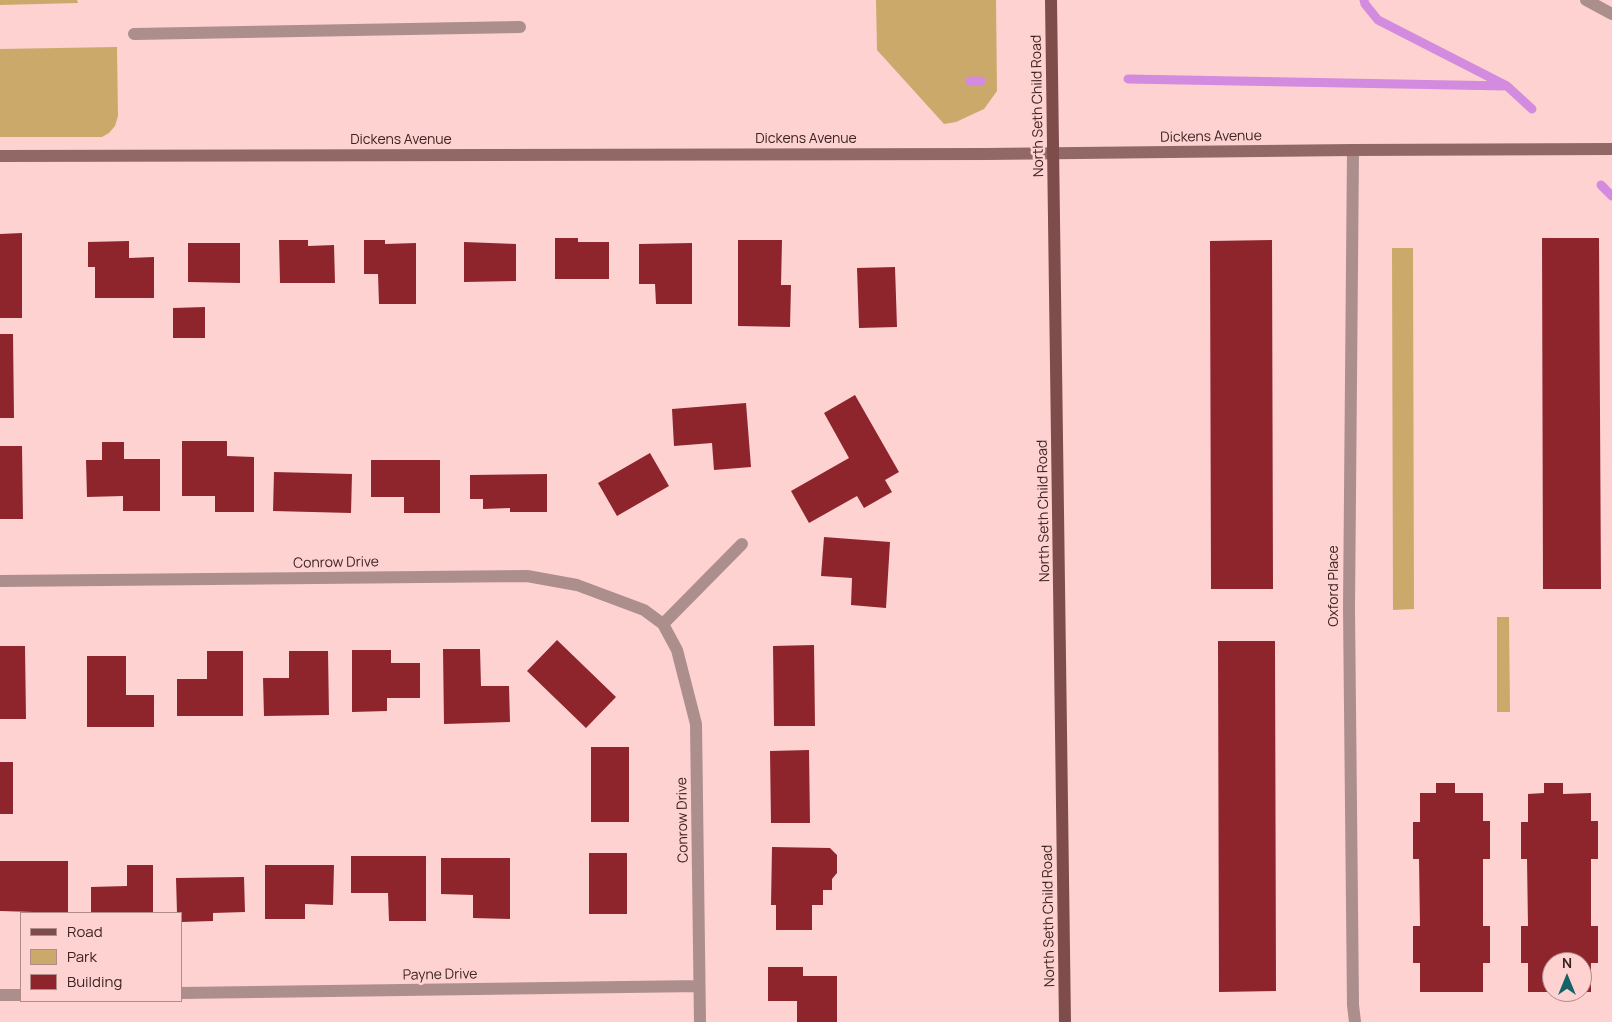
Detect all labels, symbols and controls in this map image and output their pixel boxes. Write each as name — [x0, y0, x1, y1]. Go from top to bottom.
street label: North Seth Child Road — [1028, 35, 1048, 177]
street label: Dickens Avenue — [1160, 128, 1262, 146]
street label: Dickens Avenue — [755, 131, 857, 147]
street label: Dickens Avenue — [350, 132, 452, 148]
street label: North Seth Child Road — [1034, 440, 1054, 582]
street label: Oxford Place — [1326, 545, 1342, 627]
street label: Conrow Drive — [293, 554, 379, 572]
street label: Conrow Drive — [674, 777, 692, 863]
street label: North Seth Child Road — [1039, 845, 1059, 987]
legend — [20, 912, 182, 1002]
text: Road — [67, 921, 103, 942]
text: Park — [67, 946, 97, 967]
north arrow — [1542, 952, 1592, 1002]
text: N — [1562, 953, 1572, 972]
street label: Payne Drive — [402, 966, 478, 984]
text: Building — [67, 971, 122, 992]

